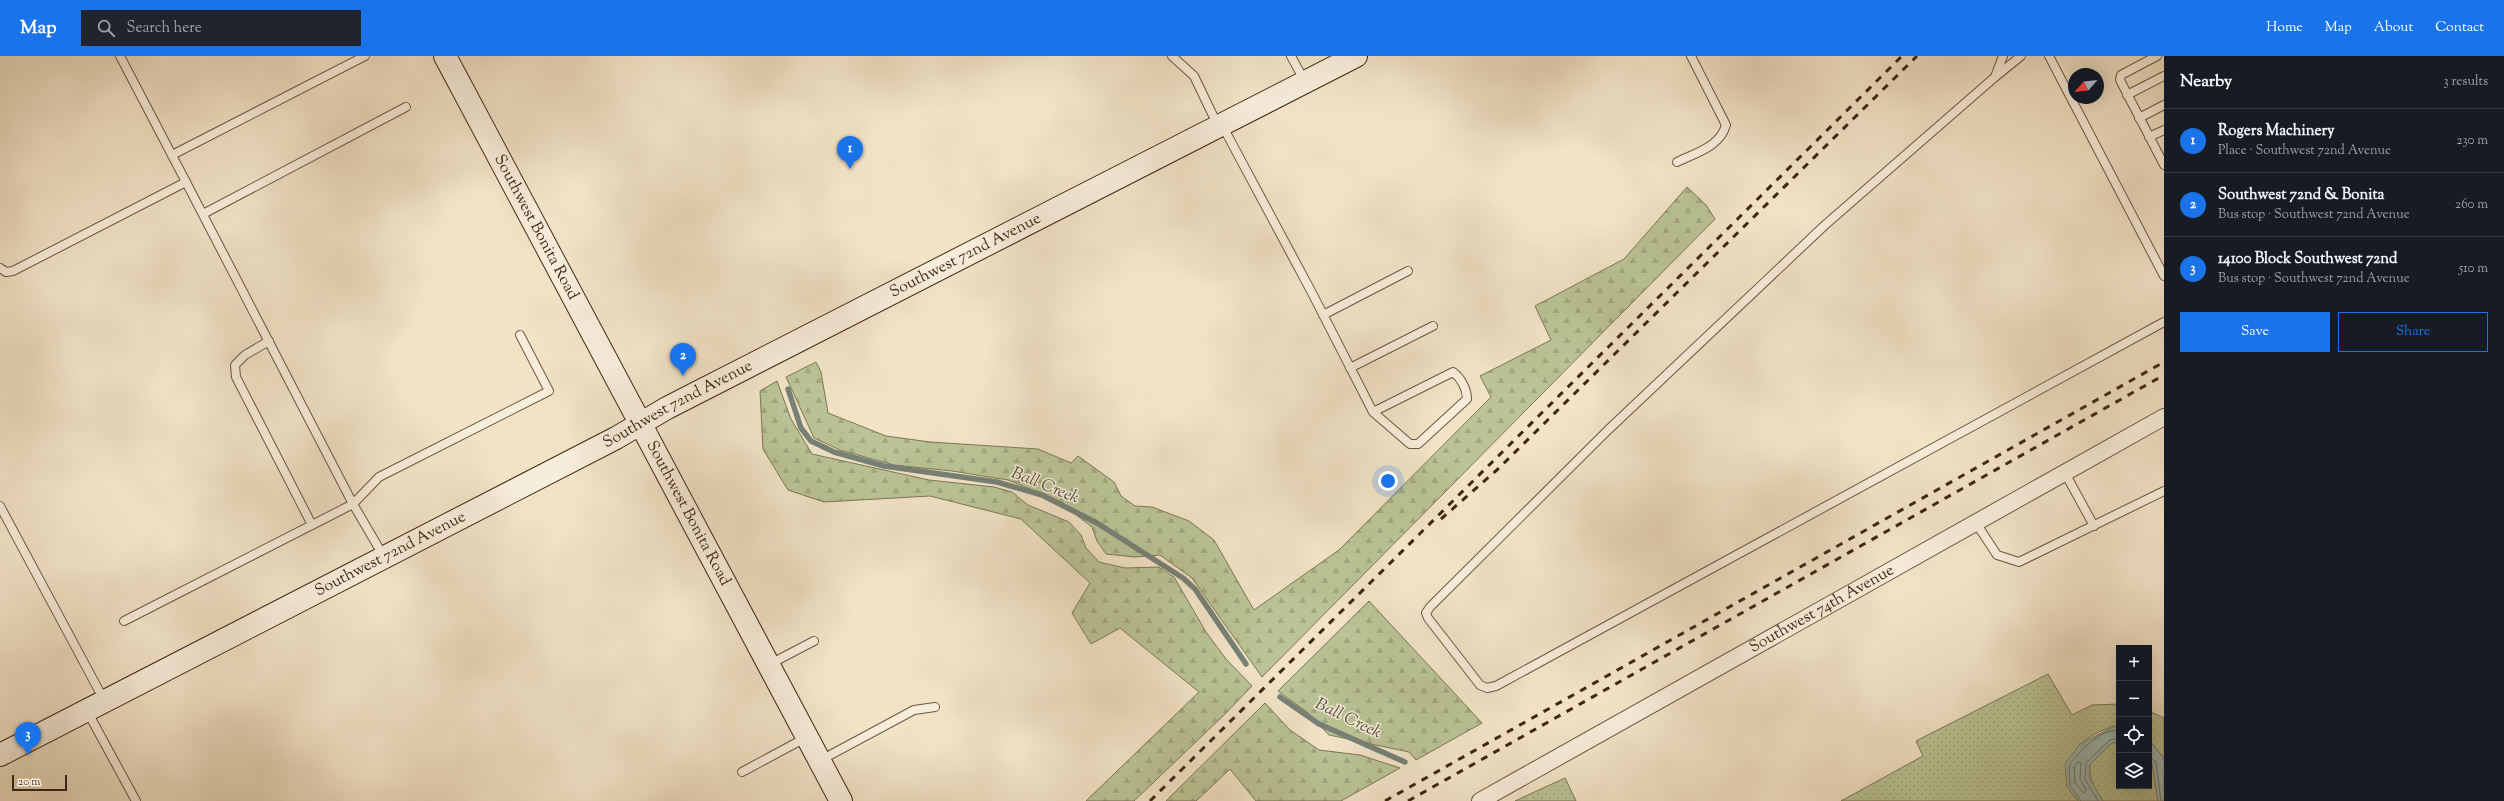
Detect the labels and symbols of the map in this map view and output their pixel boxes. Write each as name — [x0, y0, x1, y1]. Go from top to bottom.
north arrow — [2068, 68, 2104, 104]
pin: 1 — [837, 136, 863, 169]
street label: Southwest Bonita Road — [488, 151, 584, 304]
street label: Southwest 72nd Avenue — [886, 207, 1045, 304]
pin: 2 — [670, 343, 696, 376]
street label: Southwest 72nd Avenue — [600, 357, 756, 453]
street label: Southwest Bonita Road — [640, 437, 736, 590]
water label: Ball Creek — [1008, 462, 1083, 511]
your location — [1378, 471, 1398, 491]
street label: Southwest 72nd Avenue — [311, 506, 470, 603]
street label: Southwest 74th Avenue — [1745, 559, 1899, 659]
water label: Ball Creek — [1311, 693, 1385, 745]
pin: 3 — [15, 722, 41, 755]
scale bar — [12, 773, 67, 792]

